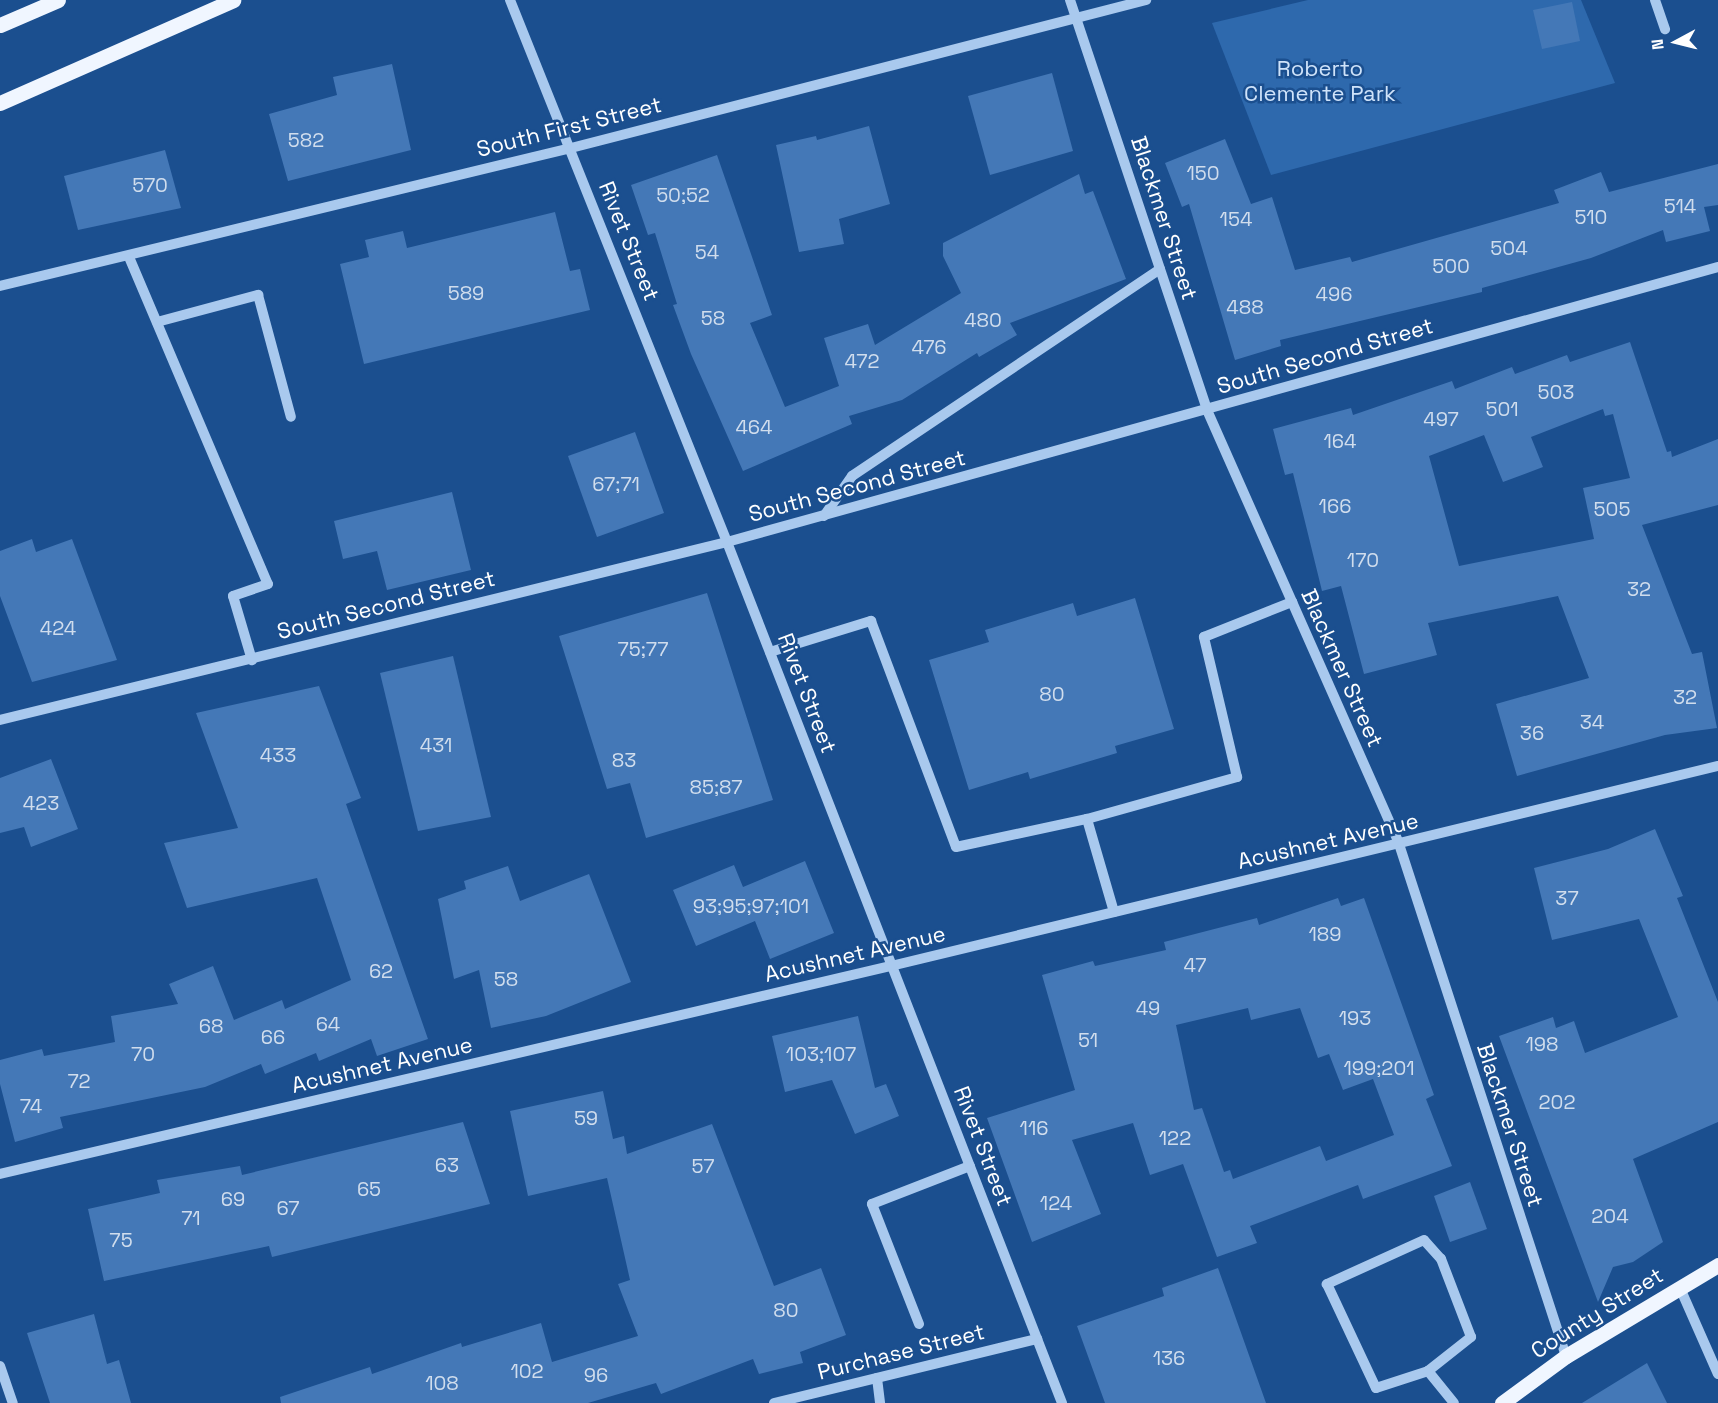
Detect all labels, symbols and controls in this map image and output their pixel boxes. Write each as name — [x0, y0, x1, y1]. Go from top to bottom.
north arrow — [1646, 12, 1706, 72]
text: N — [1647, 38, 1669, 51]
park label: Roberto Clemente Park — [1244, 55, 1396, 106]
street label: South First Street — [474, 91, 664, 163]
house number: 582 — [288, 128, 324, 152]
street label: Blackmer Street — [1125, 133, 1203, 303]
house number: 150 — [1186, 161, 1220, 185]
house number: 570 — [132, 173, 168, 197]
street label: Rivet Street — [593, 178, 665, 304]
house number: 50;52 — [656, 183, 710, 207]
house number: 514 — [1664, 194, 1696, 218]
house number: 510 — [1575, 205, 1607, 229]
house number: 154 — [1220, 207, 1252, 231]
house number: 504 — [1490, 236, 1528, 260]
house number: 54 — [695, 240, 719, 264]
house number: 500 — [1432, 254, 1470, 278]
house number: 589 — [448, 281, 484, 305]
house number: 496 — [1316, 282, 1352, 306]
house number: 488 — [1226, 295, 1264, 319]
house number: 58 — [701, 306, 725, 330]
house number: 480 — [964, 308, 1002, 332]
street label: South Second Street — [1214, 312, 1436, 400]
house number: 476 — [911, 335, 947, 359]
house number: 472 — [844, 349, 880, 373]
house number: 503 — [1538, 380, 1574, 404]
house number: 501 — [1485, 397, 1519, 421]
house number: 497 — [1423, 407, 1459, 431]
house number: 464 — [735, 415, 773, 439]
house number: 164 — [1323, 429, 1357, 453]
street label: South Second Street — [746, 444, 968, 528]
house number: 67;71 — [592, 472, 640, 496]
house number: 166 — [1319, 494, 1351, 518]
house number: 505 — [1594, 497, 1630, 521]
house number: 170 — [1347, 548, 1379, 572]
street label: South Second Street — [274, 565, 498, 645]
house number: 32 — [1627, 577, 1651, 601]
street label: Blackmer Street — [1295, 585, 1389, 751]
house number: 424 — [40, 616, 76, 640]
street label: Rivet Street — [772, 629, 842, 757]
house number: 75;77 — [618, 637, 668, 661]
house number: 80 — [1039, 682, 1065, 706]
house number: 32 — [1673, 685, 1697, 709]
house number: 34 — [1580, 710, 1604, 734]
house number: 36 — [1520, 721, 1544, 745]
house number: 431 — [420, 733, 452, 757]
house number: 433 — [260, 743, 296, 767]
house number: 83 — [612, 748, 636, 772]
house number: 85;87 — [689, 775, 743, 799]
house number: 423 — [23, 791, 59, 815]
street label: Acushnet Avenue — [1235, 807, 1421, 875]
house number: 37 — [1555, 886, 1579, 910]
house number: 93;95;97;101 — [693, 894, 809, 918]
street label: Acushnet Avenue — [762, 920, 948, 988]
house number: 189 — [1308, 922, 1342, 946]
house number: 47 — [1183, 953, 1207, 977]
house number: 62 — [369, 959, 393, 983]
house number: 58 — [494, 967, 518, 991]
house number: 49 — [1136, 996, 1160, 1020]
house number: 193 — [1339, 1006, 1371, 1030]
house number: 64 — [316, 1012, 340, 1036]
house number: 68 — [199, 1014, 223, 1038]
house number: 66 — [261, 1025, 285, 1049]
house number: 51 — [1078, 1028, 1098, 1052]
street label: Acushnet Avenue — [289, 1031, 475, 1099]
house number: 198 — [1525, 1032, 1559, 1056]
street label: Blackmer Street — [1471, 1040, 1549, 1210]
house number: 70 — [131, 1042, 155, 1066]
house number: 103;107 — [786, 1042, 856, 1066]
house number: 199;201 — [1343, 1056, 1415, 1080]
house number: 72 — [67, 1069, 91, 1093]
street label: Rivet Street — [948, 1082, 1018, 1210]
house number: 202 — [1539, 1090, 1575, 1114]
house number: 74 — [20, 1094, 42, 1118]
house number: 59 — [574, 1106, 598, 1130]
house number: 116 — [1020, 1116, 1048, 1140]
house number: 122 — [1159, 1126, 1191, 1150]
house number: 63 — [435, 1153, 459, 1177]
house number: 57 — [691, 1154, 715, 1178]
house number: 65 — [357, 1177, 381, 1201]
house number: 69 — [221, 1187, 245, 1211]
house number: 124 — [1040, 1191, 1072, 1215]
house number: 67 — [276, 1196, 300, 1220]
house number: 204 — [1591, 1204, 1629, 1228]
house number: 71 — [181, 1206, 201, 1230]
house number: 75 — [109, 1228, 133, 1252]
street label: County Street — [1526, 1262, 1668, 1364]
house number: 80 — [773, 1298, 799, 1322]
street label: Purchase Street — [815, 1318, 987, 1386]
house number: 136 — [1153, 1346, 1185, 1370]
house number: 102 — [510, 1359, 544, 1383]
house number: 96 — [584, 1363, 608, 1387]
house number: 108 — [425, 1371, 459, 1395]

